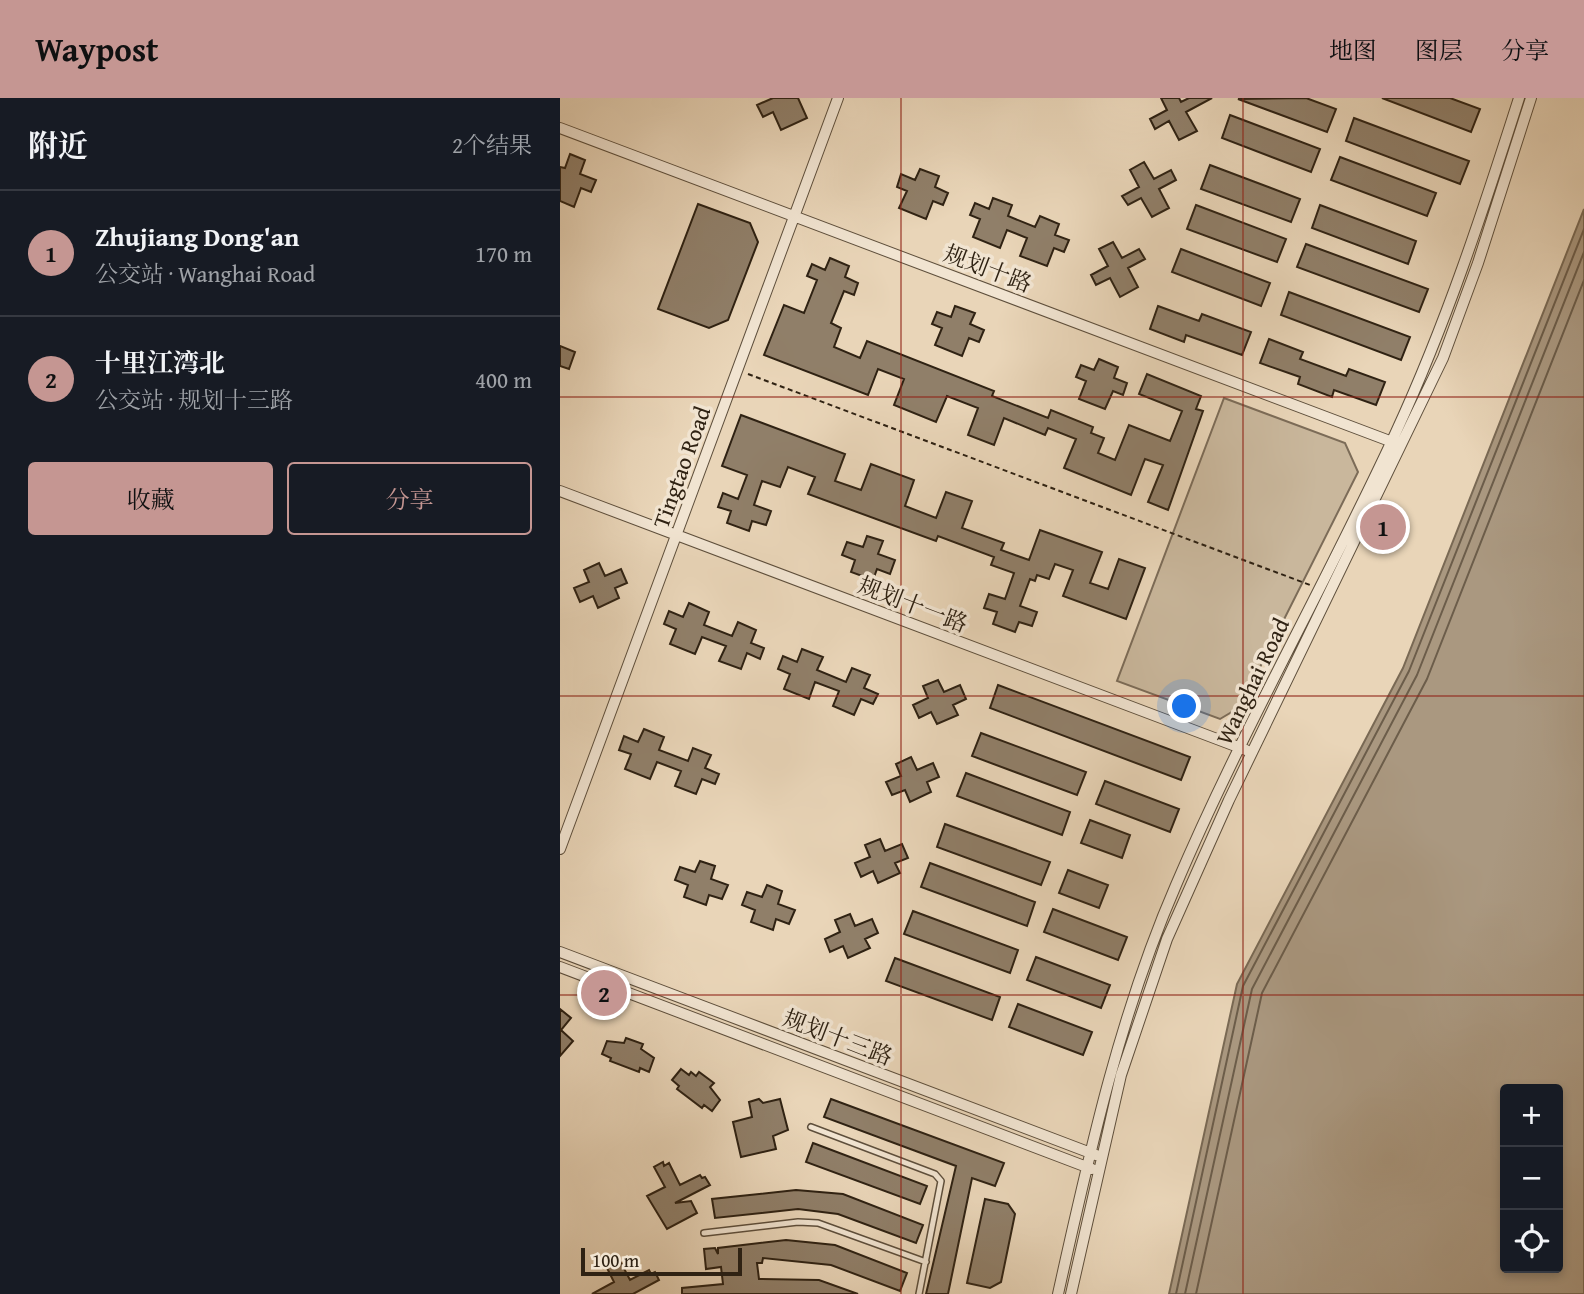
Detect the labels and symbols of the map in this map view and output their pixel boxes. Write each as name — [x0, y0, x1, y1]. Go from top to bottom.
street label: 规划十路 — [939, 236, 1037, 300]
street label: Tingtao Road — [644, 401, 719, 533]
pin: 1 — [1360, 501, 1406, 553]
street label: 规划十一路 — [853, 568, 973, 640]
street label: Wanghai Road — [1207, 611, 1297, 750]
your location — [1167, 689, 1201, 723]
pin: 2 — [581, 967, 627, 1019]
street label: 规划十三路 — [778, 1001, 898, 1073]
scale bar — [581, 1245, 742, 1277]

